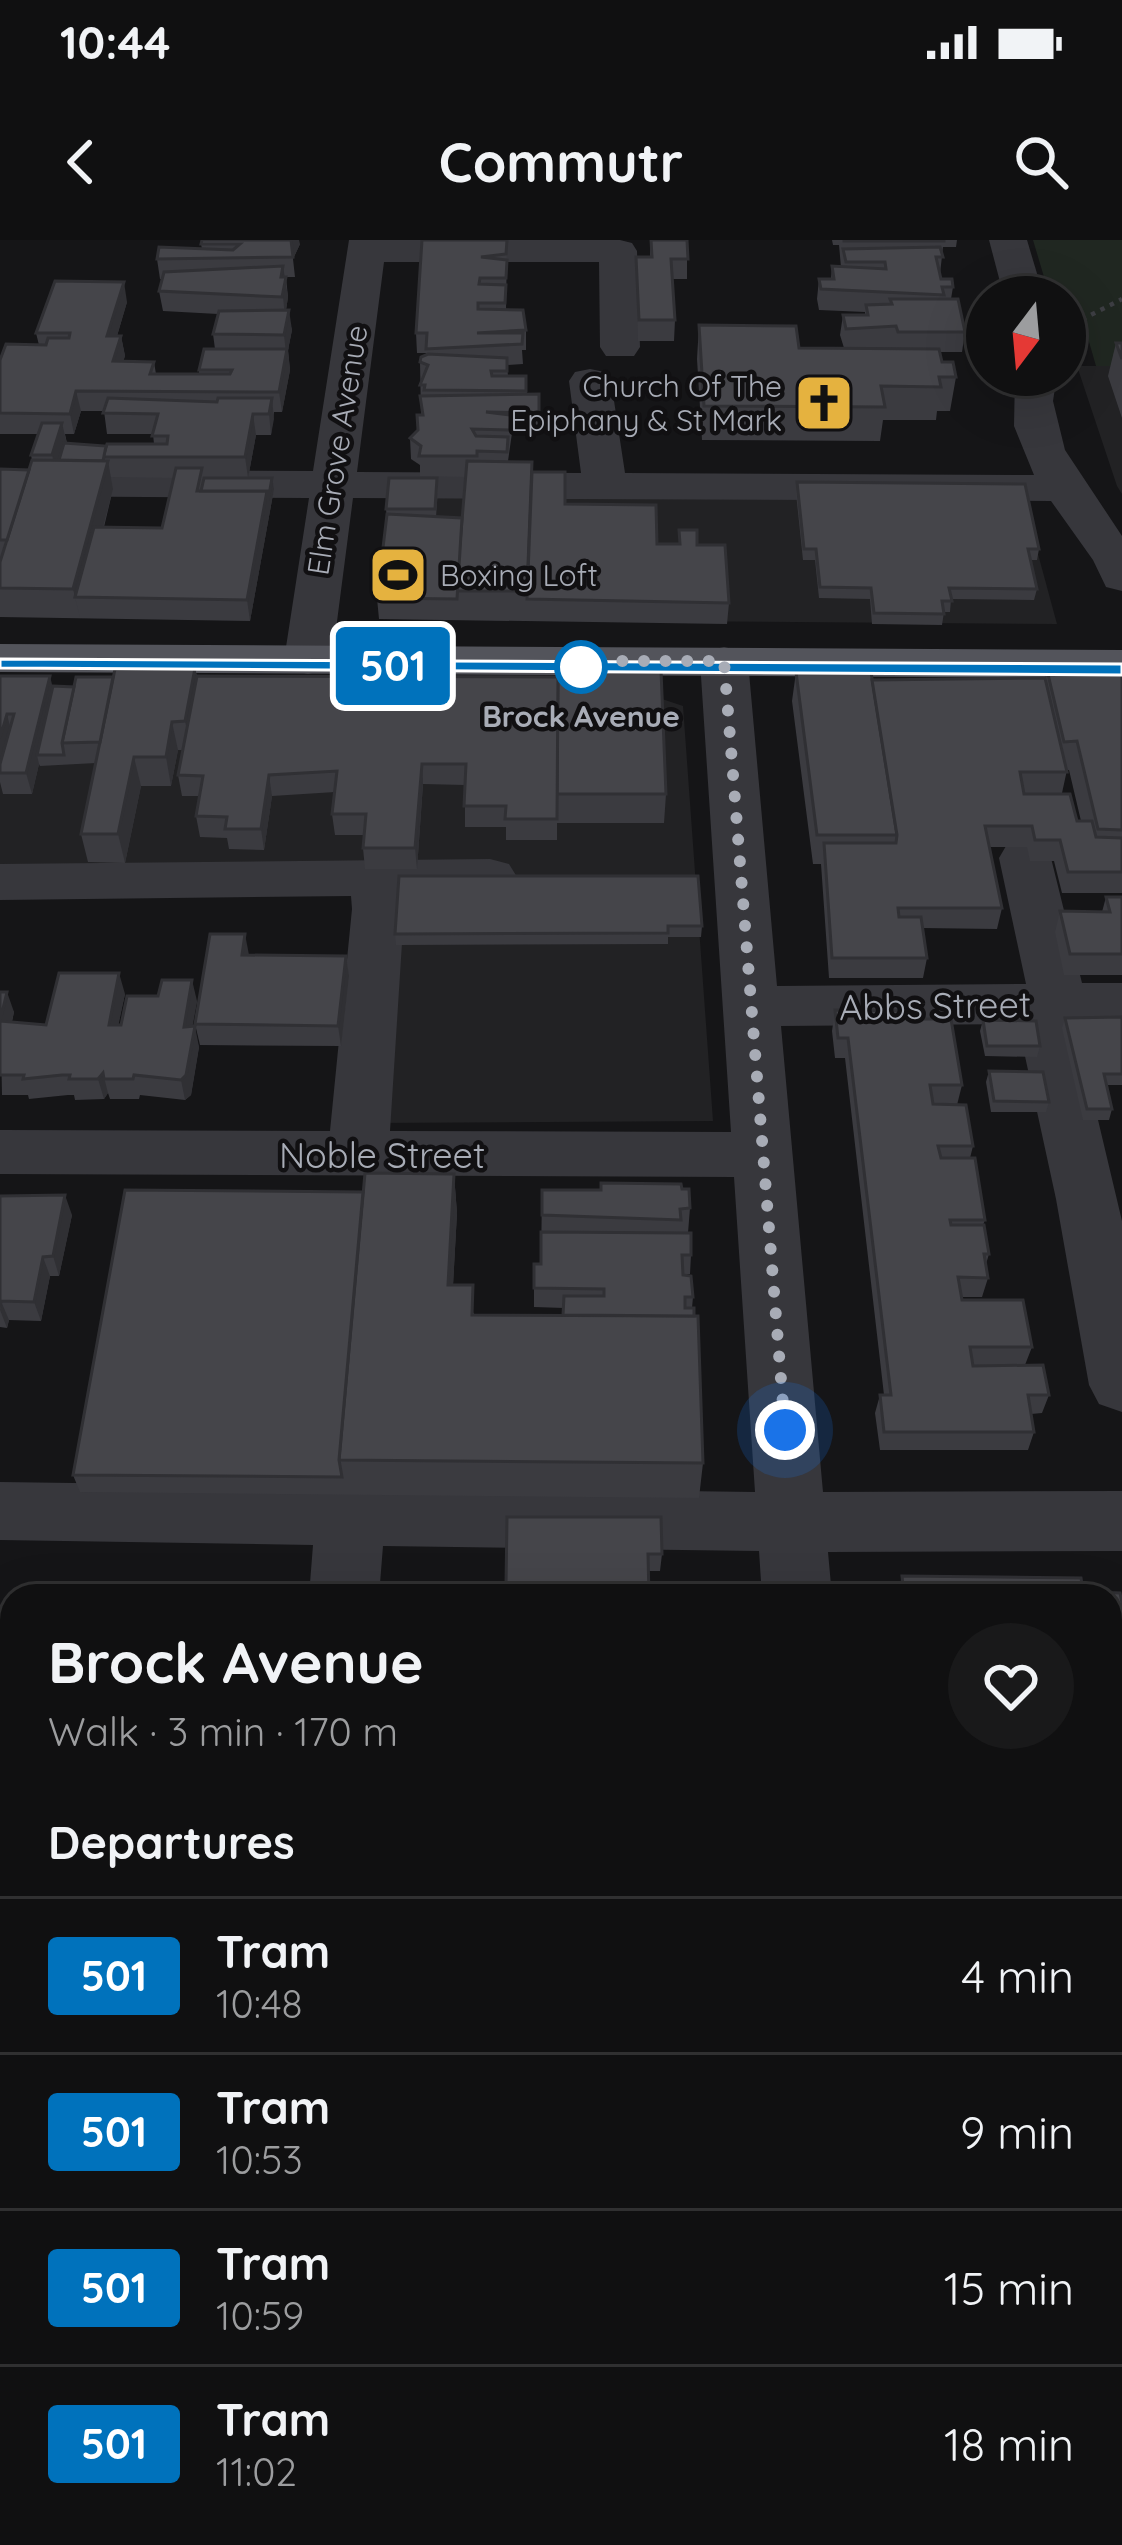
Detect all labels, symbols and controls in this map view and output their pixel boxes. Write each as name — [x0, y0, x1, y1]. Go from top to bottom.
text: 10:44 — [60, 14, 170, 70]
text: Commutr — [439, 128, 683, 196]
icon: back — [48, 129, 114, 195]
icon: search — [1008, 129, 1074, 195]
north arrow — [966, 276, 1086, 396]
map controls — [966, 276, 1086, 396]
street label: Elm Grove Avenue — [298, 322, 376, 578]
place label: Church Of The Epiphany & St Mark — [510, 367, 782, 439]
church icon: Church Of The Epiphany & St Mark — [793, 372, 855, 434]
sports icon: Boxing Loft — [367, 544, 429, 606]
place label: Boxing Loft — [440, 556, 598, 594]
line badge: 501 — [324, 627, 462, 705]
text: 501 — [360, 639, 426, 692]
marker: Brock Avenue — [556, 642, 606, 692]
place label: Brock Avenue — [482, 697, 680, 735]
street label: Abbs Street — [839, 981, 1031, 1029]
street label: Noble Street — [279, 1132, 485, 1177]
your location — [755, 1400, 815, 1460]
button: heart — [948, 1623, 1074, 1749]
text: Brock Avenue — [48, 1626, 424, 1697]
text: Walk · 3 min · 170 m — [48, 1707, 398, 1756]
text: Departures — [48, 1814, 295, 1870]
text: Tram — [216, 1923, 330, 1979]
text: 4 min — [961, 1948, 1074, 2004]
text: 501 — [81, 1949, 147, 2002]
text: 10:48 — [216, 1979, 303, 2028]
text: Tram — [216, 2079, 330, 2135]
text: 9 min — [960, 2104, 1074, 2160]
text: 501 — [81, 2105, 147, 2158]
text: 10:53 — [216, 2135, 303, 2184]
text: Tram — [216, 2235, 330, 2291]
text: 15 min — [944, 2260, 1074, 2316]
text: 501 — [81, 2261, 147, 2314]
text: 10:59 — [216, 2291, 304, 2340]
text: Tram — [216, 2391, 330, 2447]
text: 18 min — [944, 2416, 1074, 2472]
text: 501 — [81, 2417, 147, 2470]
text: 11:02 — [216, 2447, 297, 2496]

